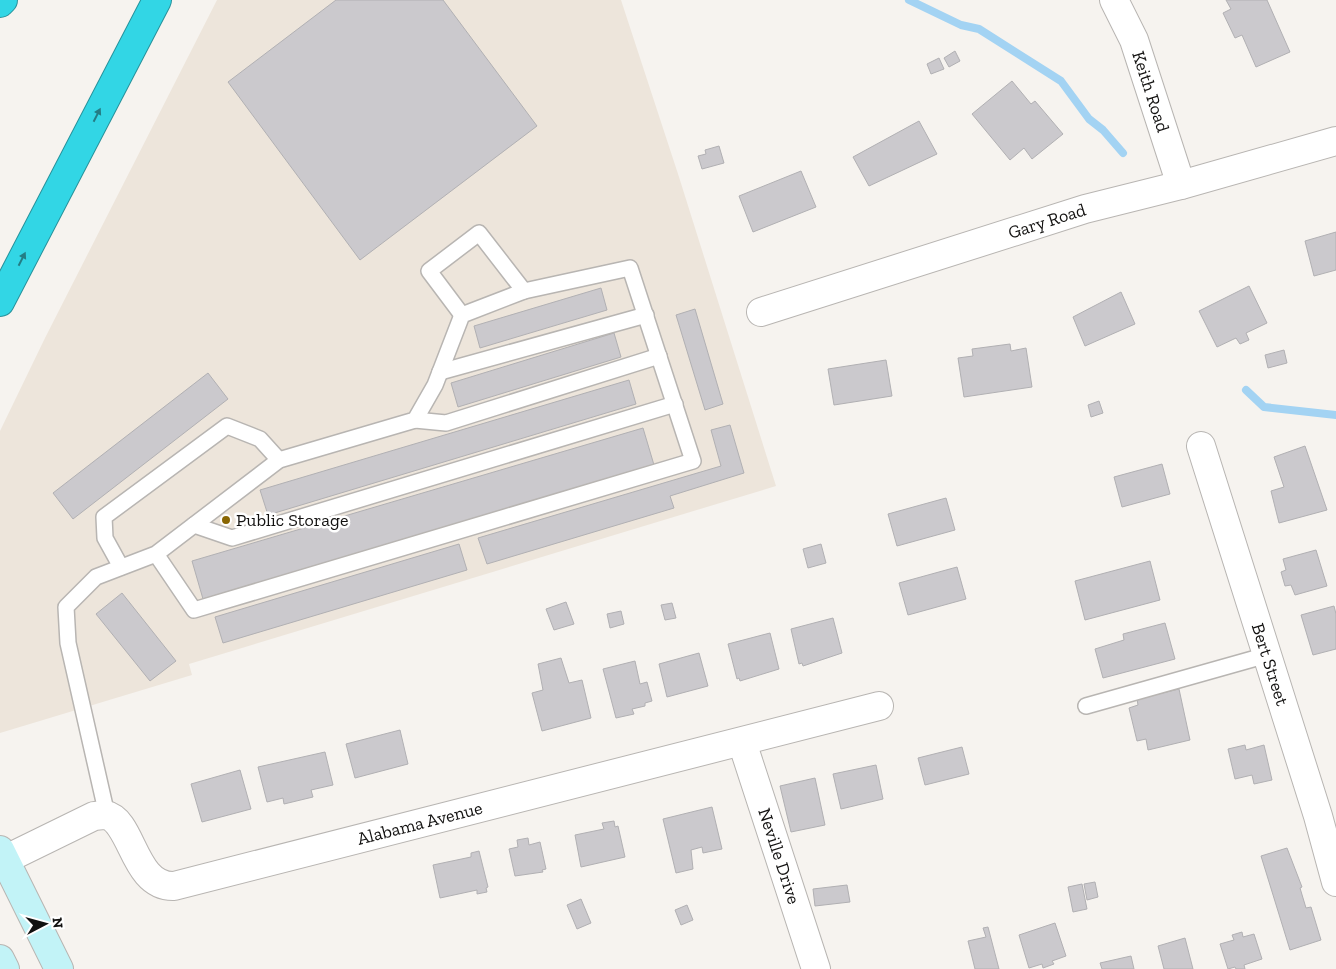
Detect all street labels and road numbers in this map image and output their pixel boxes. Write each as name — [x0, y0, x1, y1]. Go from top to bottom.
street label: Keith Road — [1127, 48, 1174, 135]
street label: Gary Road — [1005, 198, 1089, 244]
street label: Bert Street — [1247, 620, 1293, 709]
street label: Alabama Avenue — [355, 797, 485, 850]
street label: Neville Drive — [753, 805, 805, 907]

